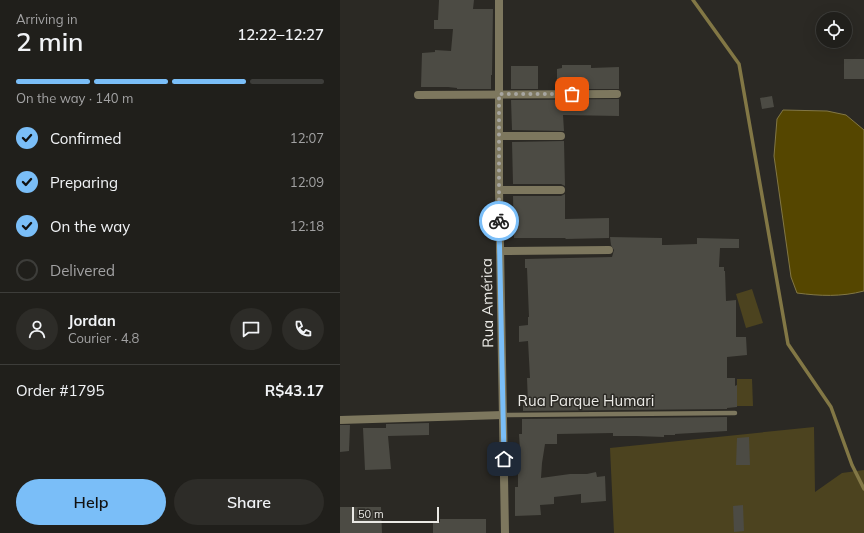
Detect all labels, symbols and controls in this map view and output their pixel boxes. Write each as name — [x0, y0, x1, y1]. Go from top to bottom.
text: Arriving in — [16, 11, 78, 27]
map controls — [816, 12, 852, 48]
button: locate — [816, 12, 852, 48]
text: 2 min — [16, 25, 84, 58]
text: 12:22–12:27 — [237, 25, 324, 44]
pin — [555, 77, 589, 111]
icon: bag — [561, 83, 583, 105]
text: On the way · 140 m — [16, 90, 133, 106]
icon: check — [16, 127, 38, 149]
text: Confirmed — [50, 129, 121, 148]
text: 12:07 — [290, 130, 324, 146]
icon: check — [16, 171, 38, 193]
text: Preparing — [50, 173, 118, 192]
text: 12:09 — [290, 174, 324, 190]
courier — [479, 201, 519, 241]
icon: bike — [488, 210, 510, 232]
icon: check — [16, 215, 38, 237]
text: On the way — [50, 217, 130, 236]
text: 12:18 — [290, 218, 324, 234]
street label: Rua América — [477, 258, 497, 348]
text: Delivered — [50, 261, 115, 280]
button: person — [16, 308, 58, 350]
button: chat — [230, 308, 272, 350]
button: phone — [282, 308, 324, 350]
text: Jordan — [68, 311, 116, 330]
text: Courier · 4.8 — [68, 330, 139, 346]
text: Order #1795 — [16, 381, 104, 400]
text: R$43.17 — [265, 381, 324, 400]
street label: Rua Parque Humari — [518, 391, 654, 410]
pin — [487, 442, 521, 476]
icon: home — [493, 448, 515, 470]
button: Help — [16, 479, 166, 525]
button: Share — [174, 479, 324, 525]
scale bar — [352, 505, 439, 524]
text: 50 m — [358, 507, 384, 521]

